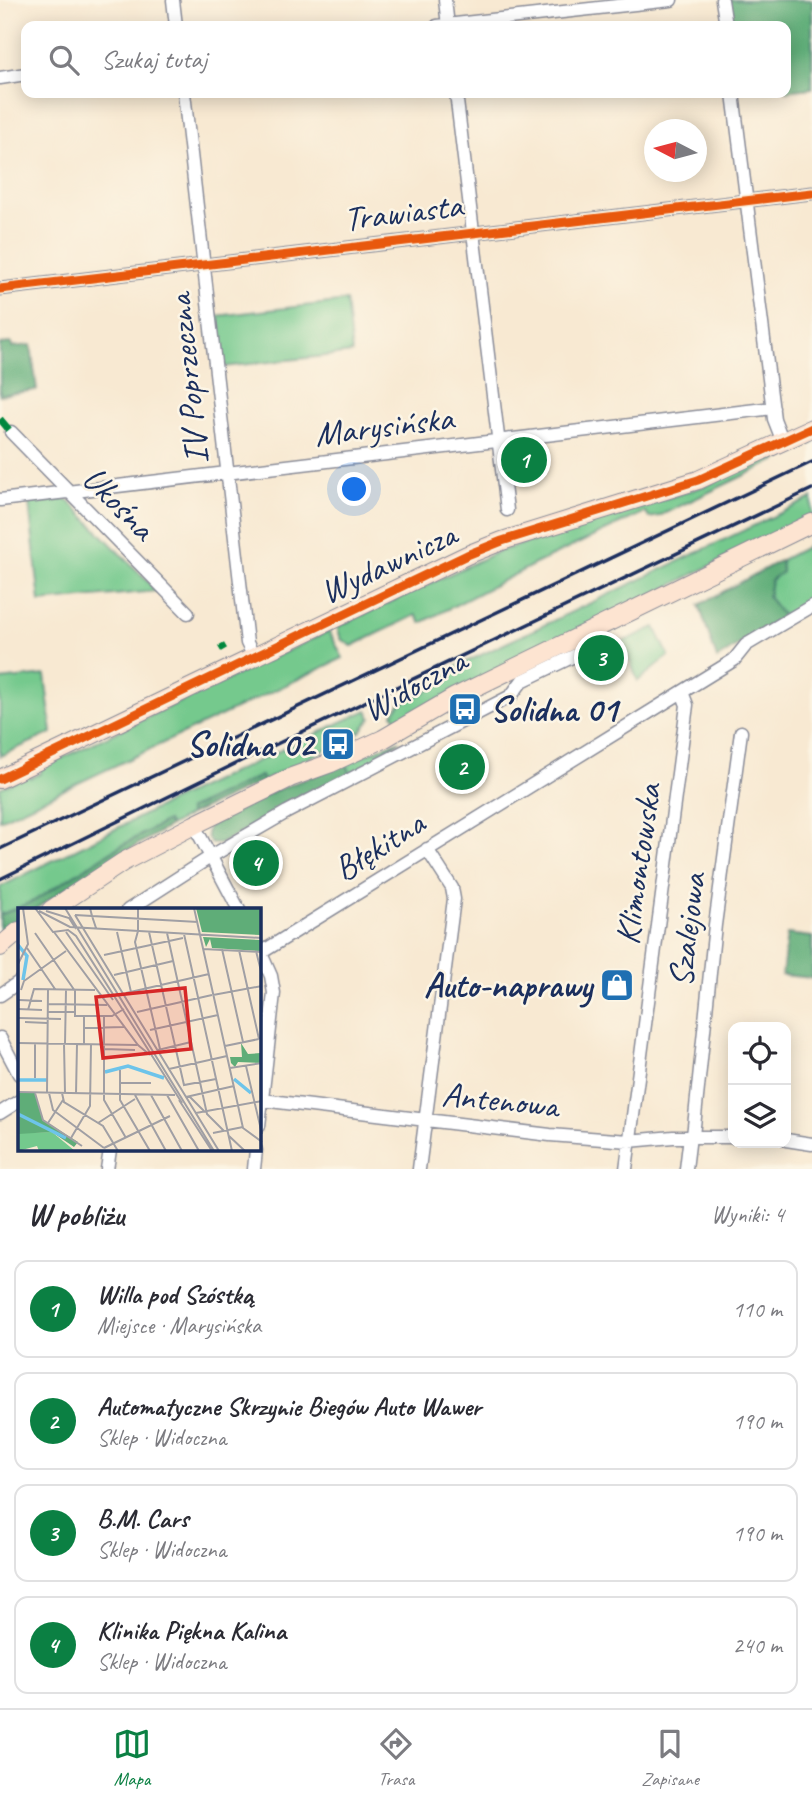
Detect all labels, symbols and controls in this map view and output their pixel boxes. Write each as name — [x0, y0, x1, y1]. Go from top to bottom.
search box — [21, 21, 791, 98]
icon: search — [45, 41, 83, 79]
text: Szukaj tutaj — [101, 43, 207, 76]
north arrow — [644, 119, 707, 182]
street label: Trawiasta — [341, 182, 467, 242]
street label: IV Poprzeczna — [156, 289, 219, 466]
street label: Marysińska — [312, 395, 459, 457]
pin: 1 — [501, 434, 547, 486]
street label: Ukośna — [73, 456, 167, 552]
your location — [337, 472, 371, 506]
street label: Wydawnicza — [313, 511, 466, 614]
pin: 3 — [578, 632, 624, 684]
street label: Widoczna — [354, 637, 476, 732]
place label: Solidna 01 — [490, 687, 621, 732]
bus stop icon: Solidna 01 — [446, 690, 484, 728]
place label: Solidna 02 — [186, 722, 317, 767]
bus stop icon: Solidna 02 — [319, 725, 357, 763]
pin: 2 — [439, 741, 485, 793]
street label: Klimontowska — [604, 778, 672, 947]
street label: Błękitna — [325, 800, 434, 891]
pin: 4 — [233, 837, 279, 889]
street label: Szalejowa — [658, 868, 717, 989]
inset map — [18, 908, 261, 1152]
place label: Auto-naprawy — [424, 963, 595, 1008]
shop icon: Auto-naprawy — [598, 966, 636, 1004]
map controls — [728, 1022, 791, 1148]
button: locate — [728, 1022, 791, 1085]
street label: Antenowa — [440, 1072, 563, 1129]
button: layers — [728, 1085, 791, 1148]
text: W pobliżu — [28, 1196, 124, 1234]
text: Wyniki: 4 — [711, 1200, 784, 1229]
text: Willa pod Szóstką — [97, 1278, 253, 1311]
text: 1 — [48, 1295, 58, 1324]
text: 110 m — [733, 1295, 782, 1324]
text: Miejsce · Marysińska — [97, 1311, 261, 1340]
text: Automatyczne Skrzynie Biegów Auto Wawer — [97, 1390, 481, 1423]
text: 2 — [48, 1407, 58, 1436]
text: 190 m — [733, 1407, 782, 1436]
text: Sklep · Widoczna — [97, 1423, 226, 1452]
text: B.M. Cars — [97, 1502, 189, 1535]
text: 3 — [48, 1519, 58, 1548]
text: 190 m — [733, 1519, 782, 1548]
text: Sklep · Widoczna — [97, 1535, 226, 1564]
text: Klinika Piękna Kalina — [97, 1614, 286, 1647]
text: 4 — [48, 1631, 58, 1660]
text: 240 m — [733, 1631, 782, 1660]
text: Sklep · Widoczna — [97, 1647, 226, 1676]
tab: Mapa — [113, 1725, 151, 1791]
tab: Trasa — [377, 1725, 415, 1791]
tab: Zapisane — [641, 1725, 699, 1791]

